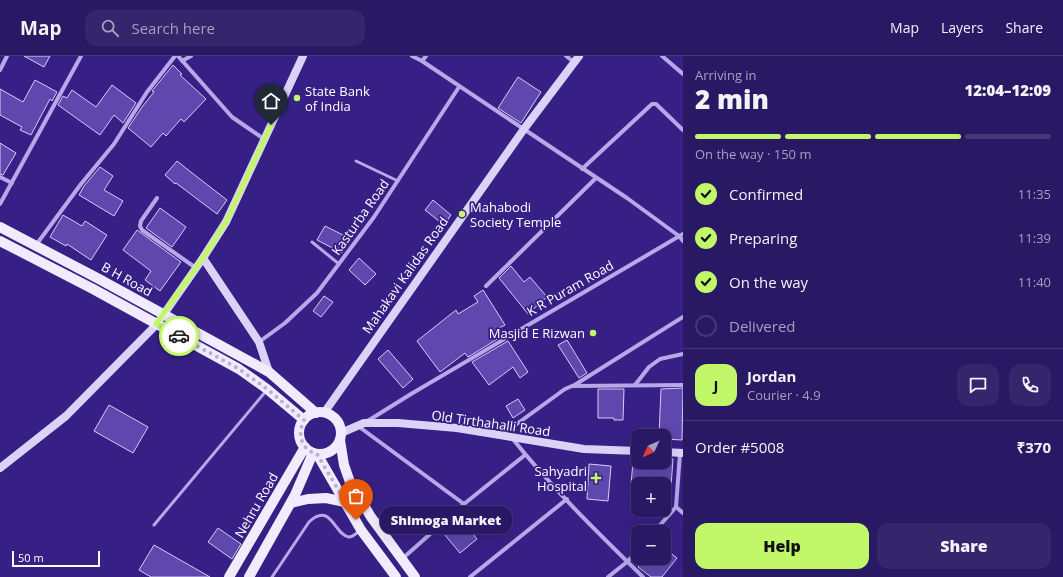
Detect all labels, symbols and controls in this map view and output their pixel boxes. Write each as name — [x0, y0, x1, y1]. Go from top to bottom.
search box — [85, 10, 365, 46]
text: Map — [20, 15, 61, 41]
icon: search — [99, 17, 121, 39]
text: Search here — [131, 18, 215, 38]
text: Map — [890, 18, 919, 37]
text: Layers — [941, 18, 983, 37]
text: Share — [1005, 18, 1043, 37]
text: Arriving in — [695, 66, 757, 84]
text: 12:04–12:09 — [965, 80, 1051, 100]
text: 2 min — [695, 81, 769, 117]
place label: State Bank of India — [305, 82, 370, 115]
pin — [254, 84, 288, 125]
icon: home — [260, 90, 282, 112]
marker: State Bank of India — [292, 93, 302, 103]
text: On the way · 150 m — [695, 145, 811, 163]
street label: Kasturba Road — [327, 175, 393, 259]
icon: check — [695, 183, 717, 205]
text: Confirmed — [729, 184, 803, 204]
text: 11:35 — [1018, 185, 1051, 203]
place label: Mahabodi Society Temple — [470, 198, 561, 231]
marker: Mahabodi Society Temple — [457, 209, 467, 219]
street label: Mahakavi Kalidas Road — [358, 213, 452, 337]
icon: check — [695, 227, 717, 249]
text: Preparing — [729, 228, 797, 248]
text: 11:39 — [1018, 229, 1051, 247]
street label: K R Puram Road — [523, 256, 617, 320]
street label: B H Road — [98, 258, 156, 300]
icon: check — [695, 271, 717, 293]
text: On the way — [729, 272, 808, 292]
text: 11:40 — [1018, 273, 1051, 291]
courier — [159, 316, 199, 356]
text: Delivered — [729, 316, 796, 336]
place label: Masjid E Rizwan — [489, 324, 585, 342]
icon: car — [168, 325, 190, 347]
marker: Masjid E Rizwan — [588, 328, 598, 338]
button: chat — [957, 364, 999, 406]
button: phone — [1009, 364, 1051, 406]
text: Jordan — [747, 366, 796, 386]
text: J — [714, 375, 718, 395]
text: Courier · 4.9 — [747, 386, 821, 404]
street label: Old Tirthahalli Road — [430, 406, 552, 440]
north arrow — [631, 429, 671, 469]
map controls — [631, 429, 671, 565]
text: Order #5008 — [695, 437, 784, 457]
text: ₹370 — [1017, 437, 1051, 457]
place label: Sahyadri Hospital — [534, 462, 587, 495]
street label: Nehru Road — [230, 469, 282, 541]
marker: Sahyadri Hospital — [590, 472, 602, 484]
button: + — [631, 477, 671, 517]
pin — [339, 479, 373, 520]
icon: bag — [345, 485, 367, 507]
callout: Shimoga Market — [380, 506, 512, 534]
text: Shimoga Market — [391, 511, 501, 529]
button: Help — [695, 523, 869, 569]
button: Share — [877, 523, 1051, 569]
button: − — [631, 525, 671, 565]
scale bar — [12, 549, 100, 568]
text: 50 m — [18, 550, 44, 565]

